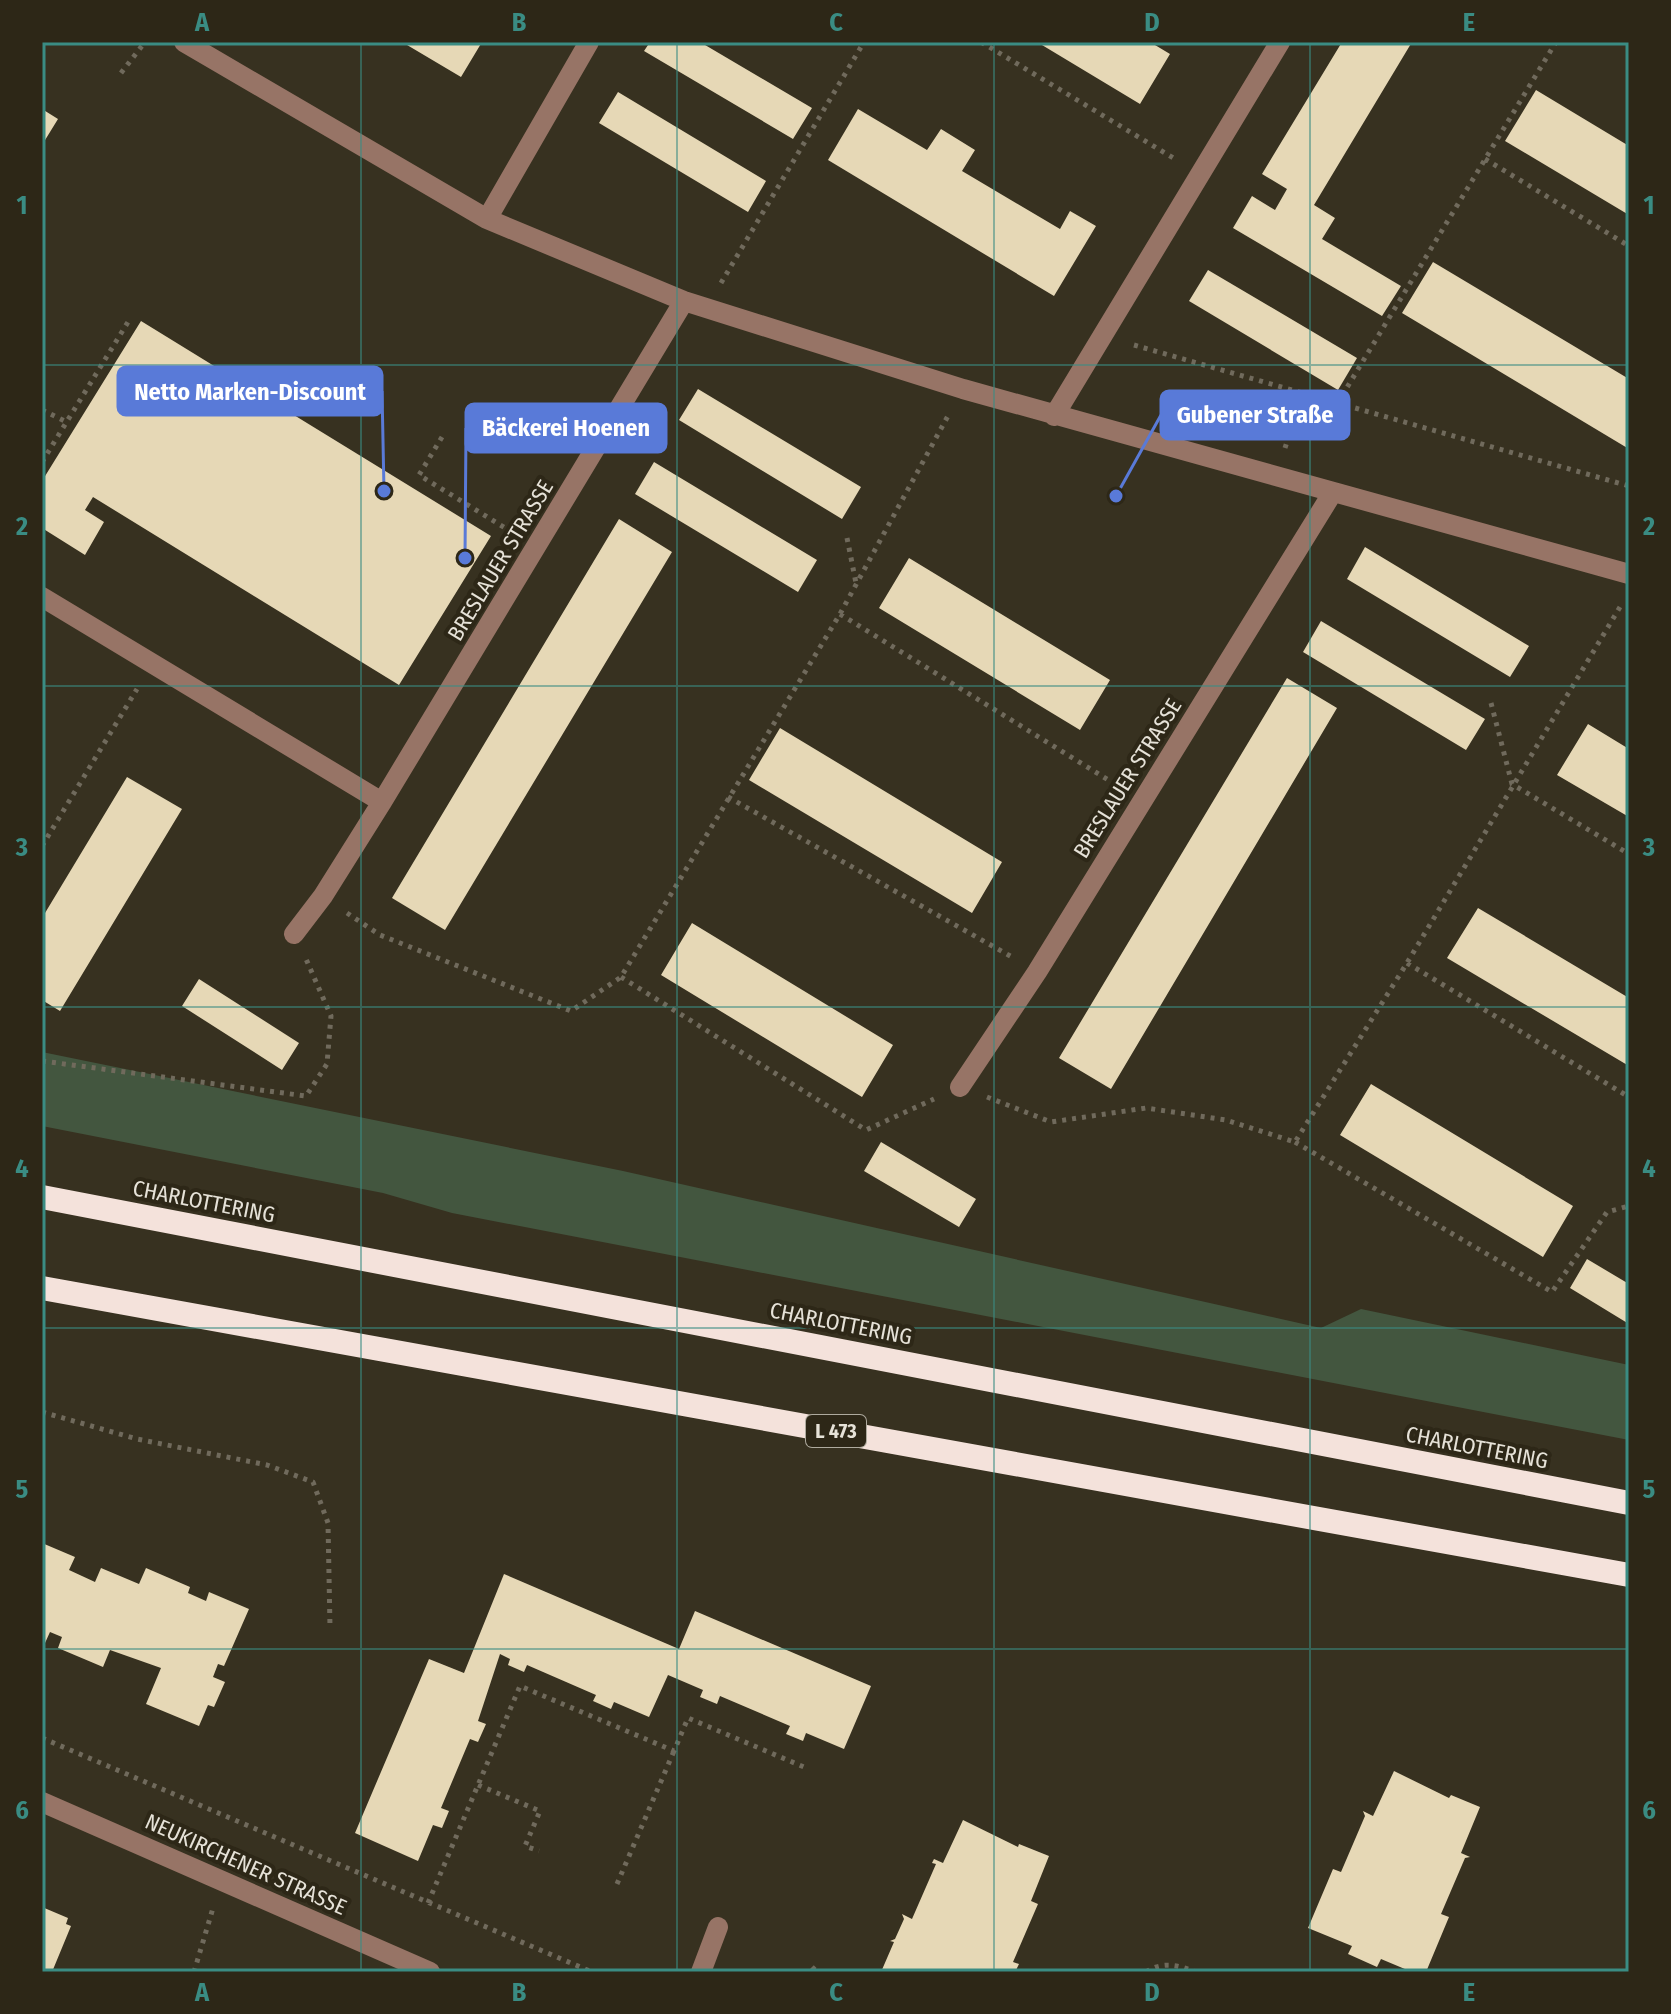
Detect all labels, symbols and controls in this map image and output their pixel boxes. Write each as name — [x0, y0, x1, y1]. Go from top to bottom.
text: A — [194, 7, 210, 38]
text: B — [512, 7, 527, 38]
text: C — [829, 7, 843, 38]
text: D — [1144, 7, 1160, 38]
text: E — [1463, 7, 1475, 38]
text: 1 — [17, 190, 28, 221]
text: 1 — [1644, 190, 1655, 221]
callout: Netto Marken-Discount — [118, 367, 382, 415]
text: Netto Marken-Discount — [134, 378, 366, 406]
callout: Gubener Straße — [1161, 391, 1349, 439]
text: Gubener Straße — [1177, 401, 1333, 429]
callout: Bäckerei Hoenen — [466, 404, 666, 452]
text: Bäckerei Hoenen — [482, 414, 650, 442]
street label: BRESLAUER STRASSE — [442, 475, 559, 645]
text: 2 — [15, 511, 28, 542]
text: 2 — [1642, 511, 1655, 542]
street label: BRESLAUER STRASSE — [1068, 694, 1187, 863]
text: 3 — [15, 832, 28, 863]
text: 3 — [1642, 832, 1655, 863]
text: 4 — [15, 1153, 29, 1184]
text: 4 — [1642, 1153, 1656, 1184]
street label: CHARLOTTERING — [131, 1174, 277, 1229]
street label: CHARLOTTERING — [768, 1296, 914, 1351]
road number: L 473 — [806, 1415, 866, 1447]
street label: CHARLOTTERING — [1404, 1420, 1550, 1475]
text: 5 — [16, 1474, 29, 1505]
text: 5 — [1643, 1474, 1656, 1505]
text: 6 — [15, 1795, 29, 1826]
text: 6 — [1642, 1795, 1656, 1826]
street label: NEUKIRCHENER STRASSE — [141, 1808, 351, 1921]
text: A — [194, 1977, 210, 2008]
text: B — [512, 1977, 527, 2008]
text: C — [829, 1977, 843, 2008]
text: D — [1144, 1977, 1160, 2008]
text: E — [1463, 1977, 1475, 2008]

